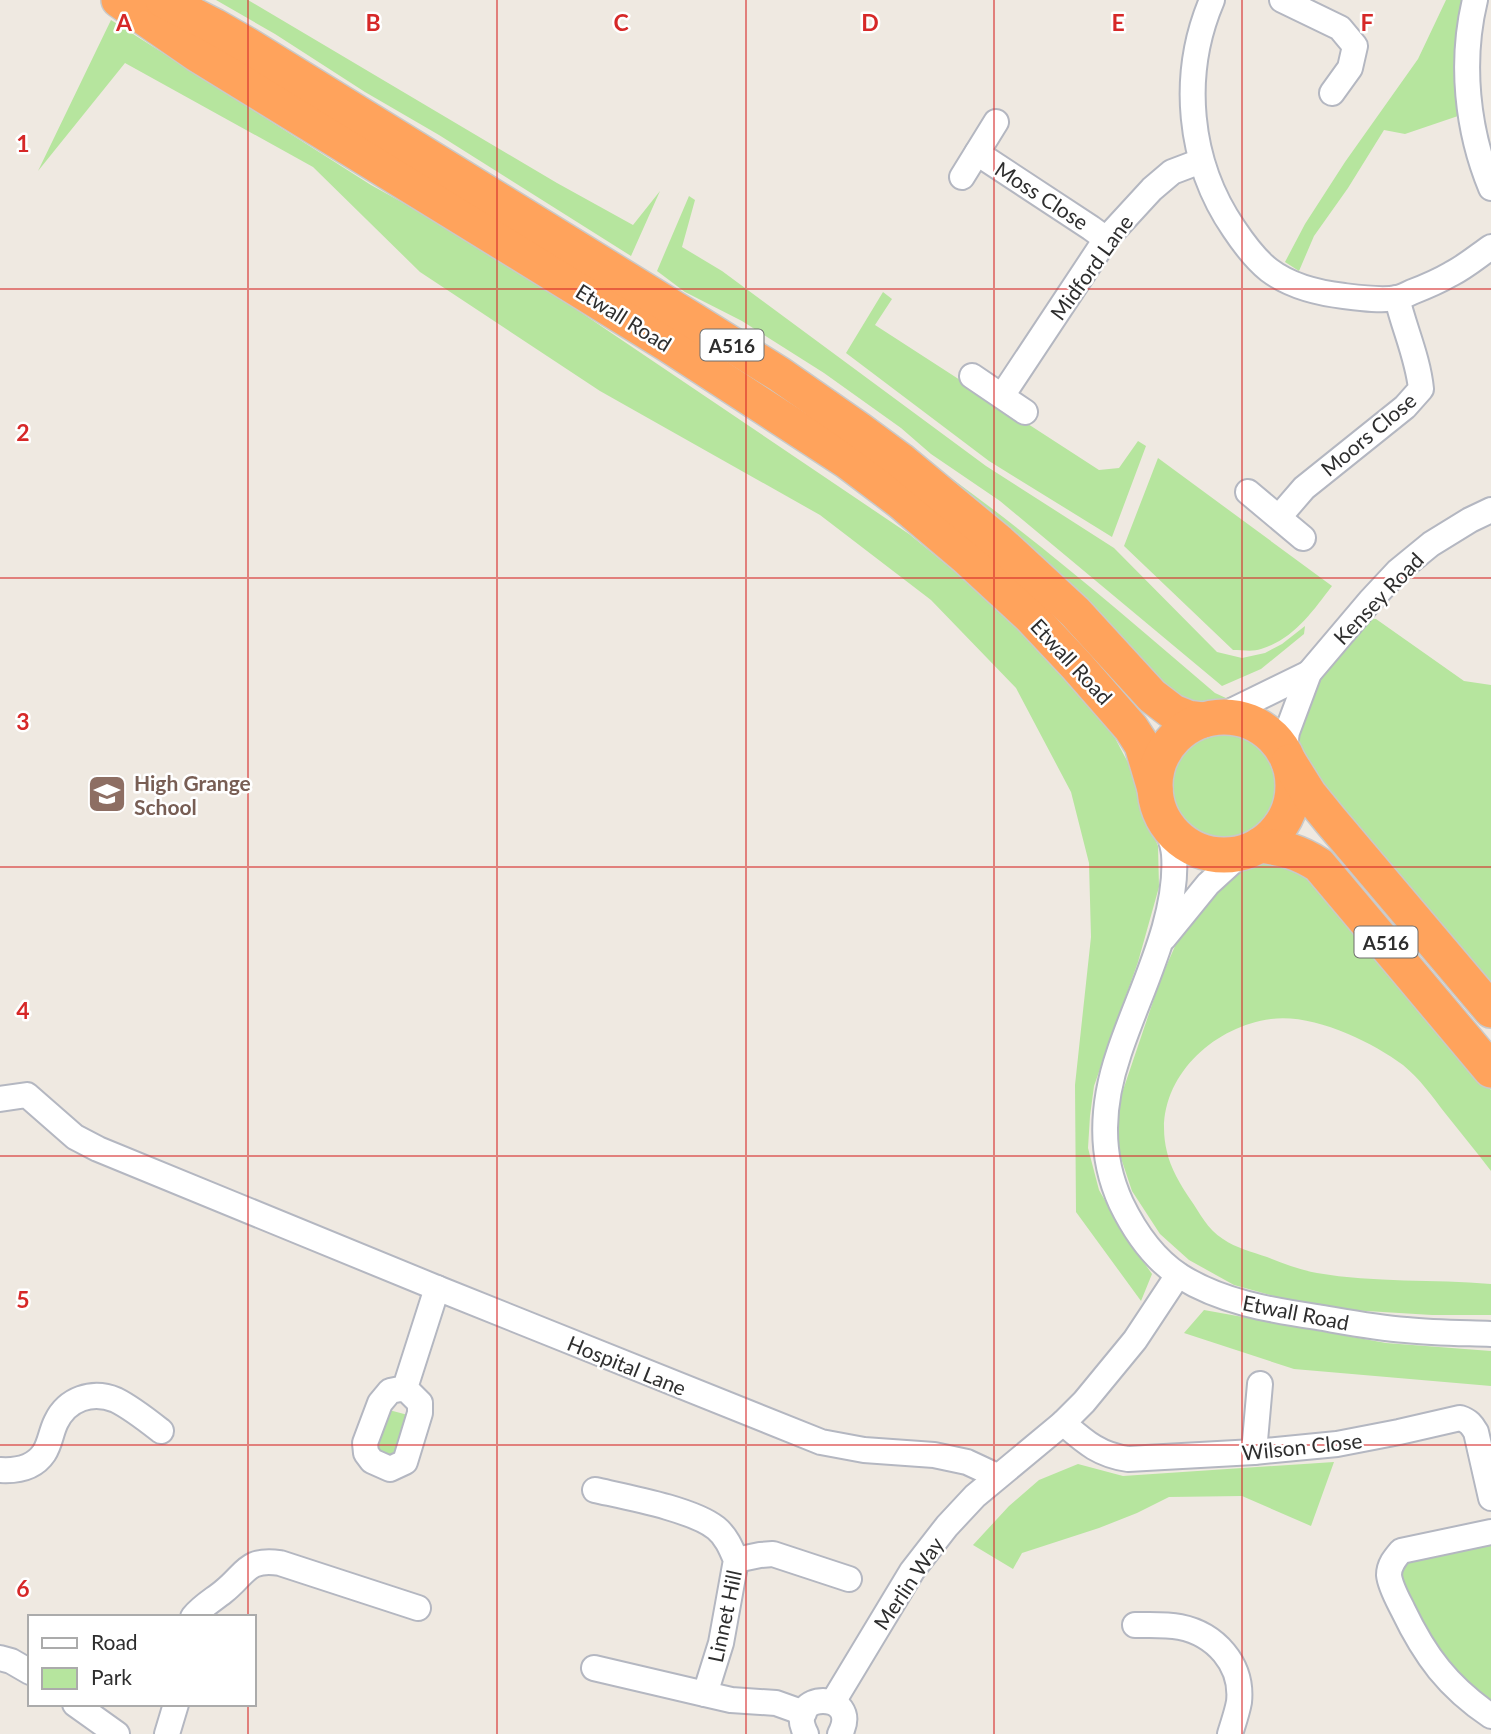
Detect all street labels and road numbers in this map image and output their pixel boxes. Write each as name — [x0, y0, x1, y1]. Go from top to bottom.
street label: Moss Close — [991, 156, 1093, 234]
street label: Midford Lane — [1045, 210, 1137, 324]
street label: Etwall Road — [572, 278, 676, 356]
road number: A516 — [700, 330, 764, 360]
street label: Moors Close — [1315, 387, 1421, 481]
street label: Kensey Road — [1328, 547, 1428, 649]
street label: Etwall Road — [1026, 613, 1118, 709]
road number: A516 — [1354, 926, 1418, 958]
street label: Etwall Road — [1241, 1289, 1351, 1335]
street label: Hospital Lane — [564, 1330, 690, 1400]
street label: Wilson Close — [1241, 1427, 1363, 1465]
street label: Merlin Way — [868, 1532, 948, 1634]
street label: Linnet Hill — [702, 1567, 746, 1665]

